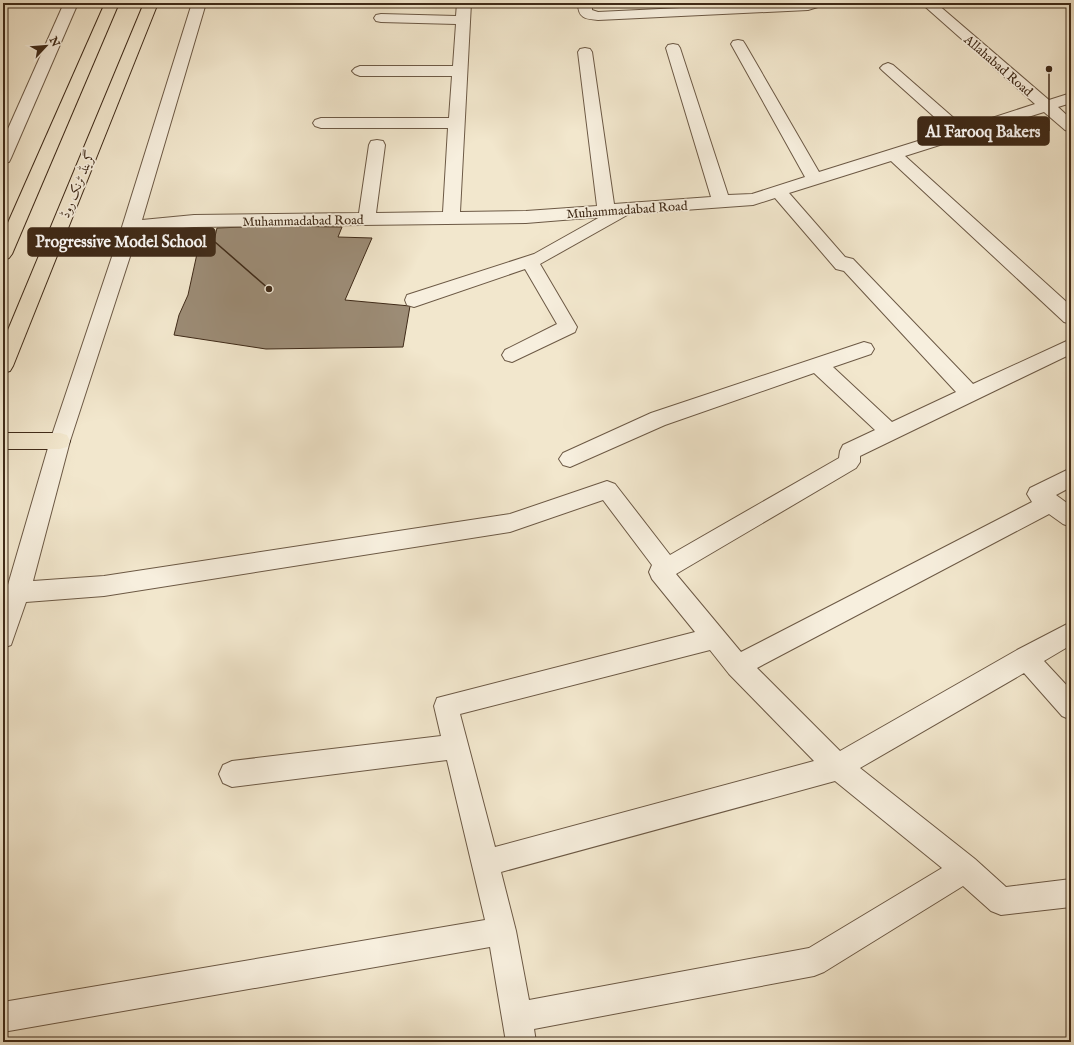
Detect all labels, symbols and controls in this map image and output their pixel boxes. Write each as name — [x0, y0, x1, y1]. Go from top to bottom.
north arrow — [26, 26, 66, 66]
street label: Allahabad Road — [959, 31, 1036, 101]
text: N — [45, 34, 63, 50]
callout: Al Farooq Bakers — [918, 117, 1049, 145]
text: Al Farooq Bakers — [925, 123, 1041, 143]
street label: گرینڈ ٹرنک روڈ — [56, 148, 100, 221]
street label: Muhammadabad Road — [566, 198, 688, 223]
street label: Muhammadabad Road — [242, 212, 364, 231]
callout: Progressive Model School — [28, 228, 215, 256]
text: Progressive Model School — [35, 233, 207, 253]

